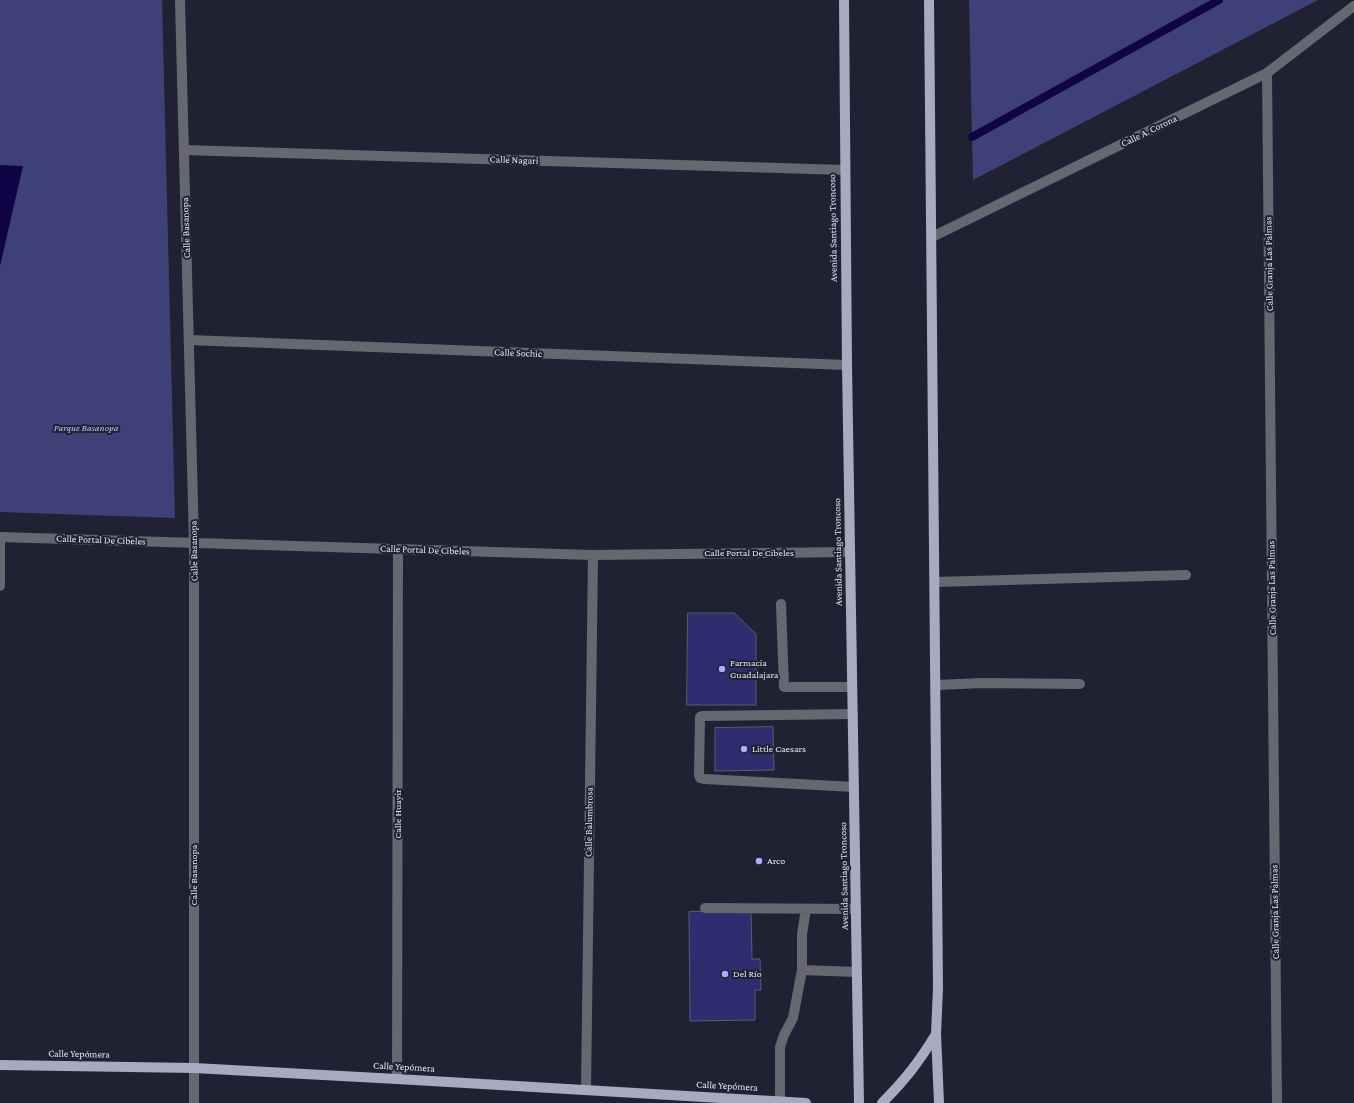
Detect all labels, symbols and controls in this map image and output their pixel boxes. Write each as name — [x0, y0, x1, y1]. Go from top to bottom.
street label: Calle A. Corona — [1119, 112, 1179, 150]
street label: Calle Nagari — [489, 153, 539, 167]
street label: Avenida Santiago Troncoso — [826, 174, 840, 282]
street label: Calle Basanopa — [179, 197, 193, 259]
street label: Calle Granja Las Palmas — [1262, 217, 1276, 311]
street label: Calle Sochic — [494, 346, 542, 360]
park label: Parque Basanopa — [54, 422, 118, 434]
street label: Avenida Santiago Troncoso — [831, 498, 845, 606]
street label: Calle Basanopa — [187, 520, 201, 582]
street label: Calle Portal De Cibeles — [56, 532, 146, 548]
street label: Calle Granja Las Palmas — [1265, 541, 1279, 635]
street label: Calle Portal De Cibeles — [380, 542, 470, 558]
street label: Calle Portal De Cibeles — [704, 547, 794, 559]
place label: Farmacia Guadalajara — [730, 657, 778, 680]
marker: Farmacia Guadalajara — [717, 664, 727, 674]
place label: Little Caesars — [752, 743, 806, 755]
marker: Little Caesars — [739, 744, 749, 754]
street label: Calle Balumbrosa — [582, 787, 596, 857]
street label: Calle Huayir — [392, 789, 404, 839]
street label: Avenida Santiago Troncoso — [837, 822, 851, 930]
street label: Calle Basanopa — [188, 845, 200, 905]
place label: Arco — [767, 855, 785, 867]
marker: Arco — [754, 856, 764, 866]
street label: Calle Granja Las Palmas — [1268, 865, 1282, 959]
place label: Del Río — [733, 968, 762, 980]
marker: Del Río — [720, 969, 730, 979]
street label: Calle Yepómera — [48, 1047, 110, 1061]
street label: Calle Yepómera — [373, 1059, 435, 1075]
street label: Calle Yepómera — [696, 1078, 758, 1094]

